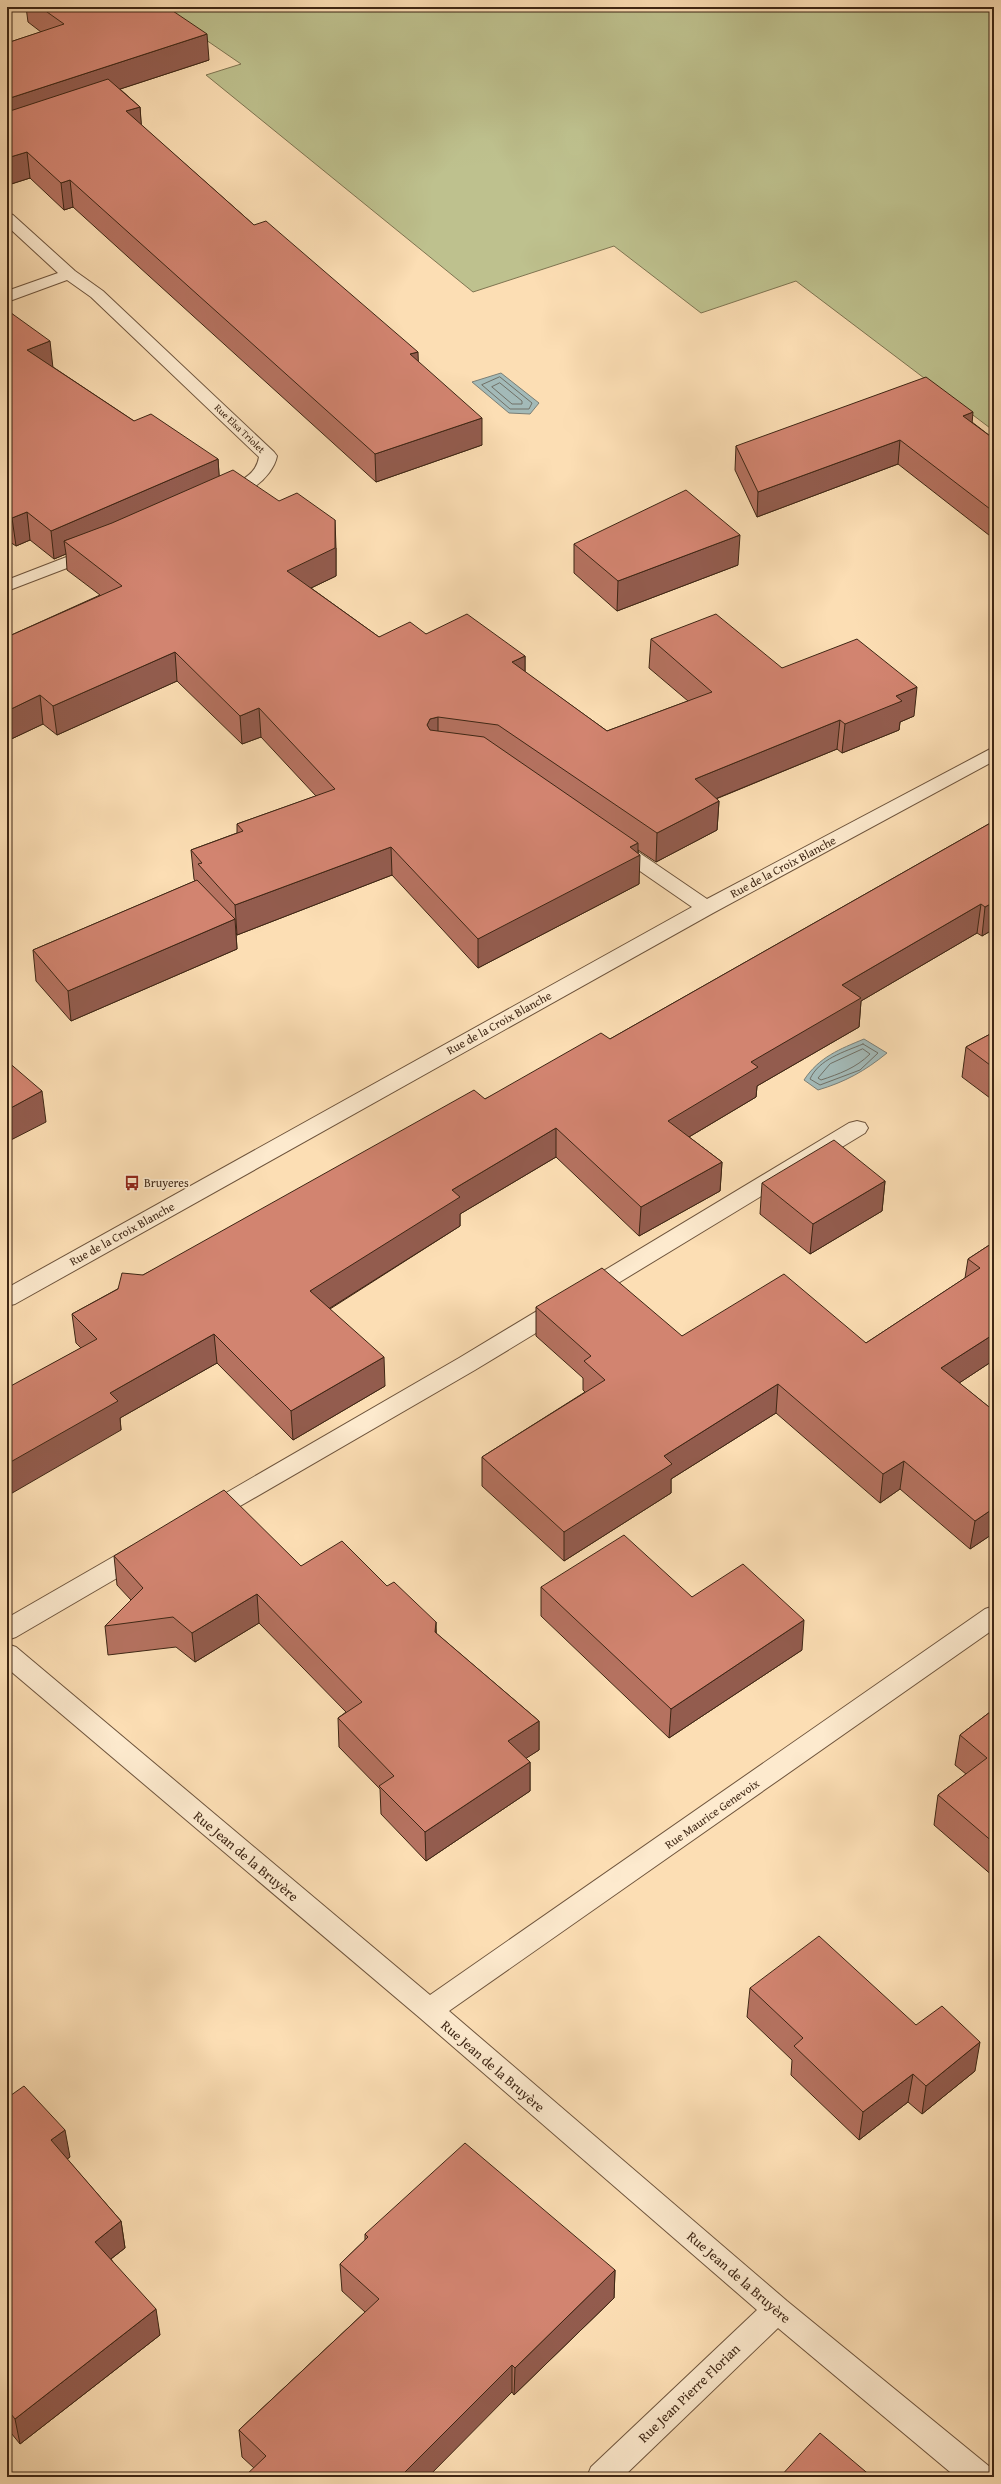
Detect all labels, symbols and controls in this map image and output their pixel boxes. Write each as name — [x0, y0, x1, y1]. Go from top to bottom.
street label: Rue Elsa Triolet — [211, 400, 269, 457]
street label: Rue de la Croix Blanche — [727, 831, 839, 902]
street label: Rue de la Croix Blanche — [443, 986, 555, 1059]
bus stop icon: Bruyeres — [123, 1174, 141, 1192]
place label: Bruyeres — [144, 1174, 189, 1191]
street label: Rue de la Croix Blanche — [66, 1197, 178, 1270]
street label: Rue Maurice Genevoix — [661, 1774, 763, 1853]
street label: Rue Jean de la Bruyère — [189, 1806, 303, 1906]
street label: Rue Jean de la Bruyère — [437, 2015, 550, 2117]
street label: Rue Jean de la Bruyère — [683, 2226, 796, 2328]
street label: Rue Jean Pierre Florian — [634, 2339, 745, 2447]

